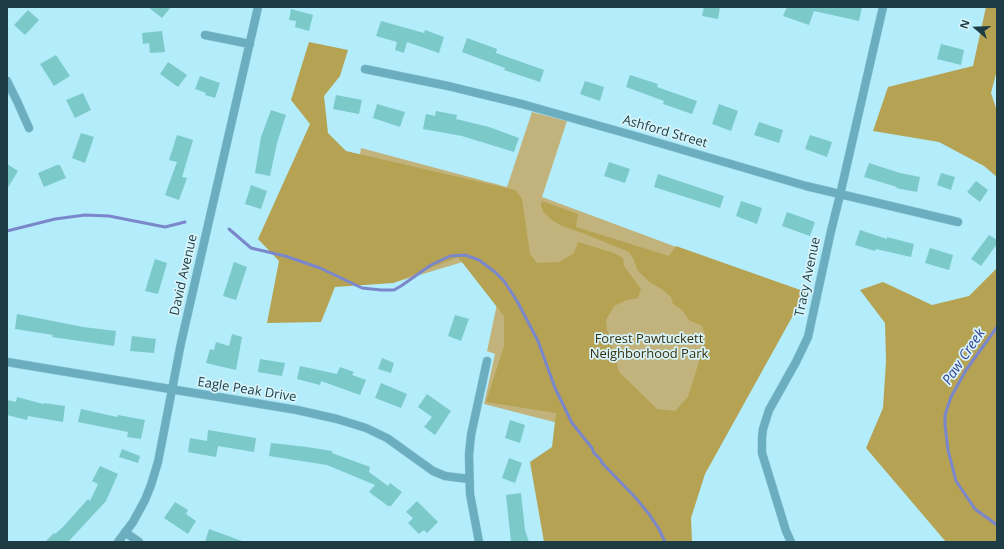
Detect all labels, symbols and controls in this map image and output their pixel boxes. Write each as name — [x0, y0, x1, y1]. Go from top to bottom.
north arrow — [956, 8, 996, 48]
text: N — [956, 17, 973, 31]
street label: Ashford Street — [621, 112, 709, 152]
street label: David Avenue — [167, 233, 201, 317]
street label: Tracy Avenue — [792, 236, 824, 318]
water label: Paw Creek — [939, 326, 989, 388]
park label: Forest Pawtuckett Neighborhood Park — [590, 331, 708, 362]
street label: Eagle Peak Drive — [196, 374, 298, 406]

